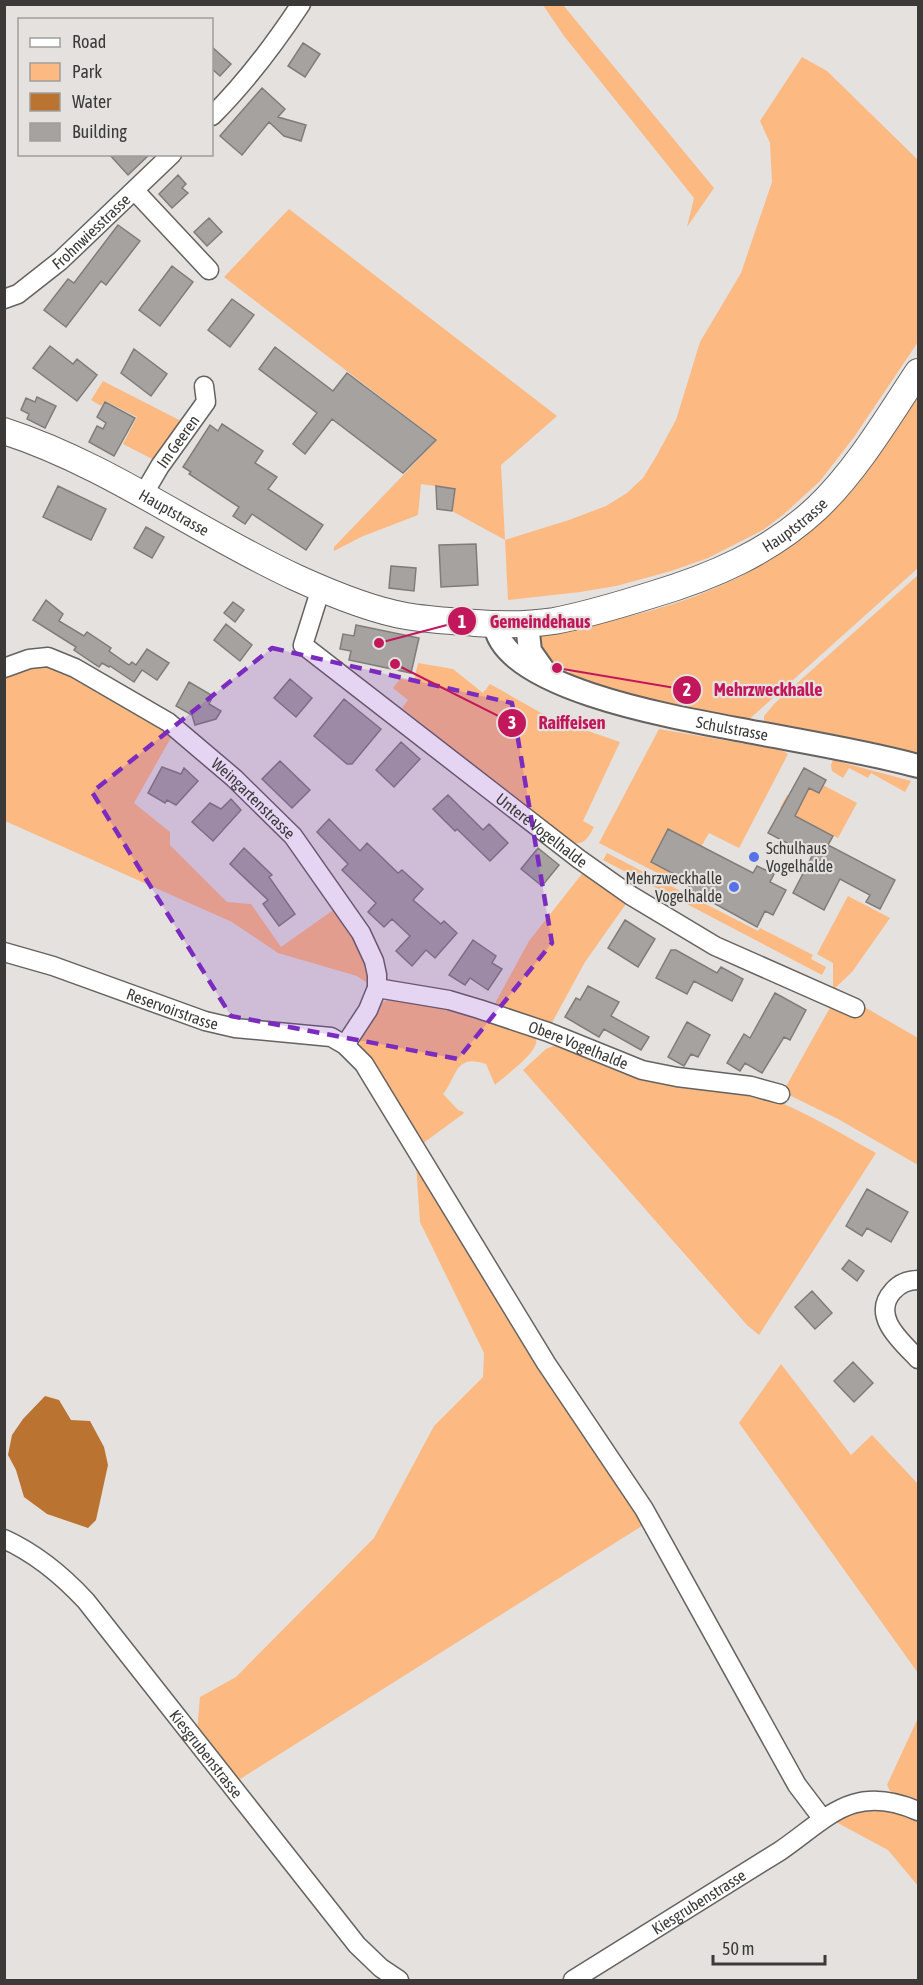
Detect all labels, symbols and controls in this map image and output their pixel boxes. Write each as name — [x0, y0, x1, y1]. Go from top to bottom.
legend — [18, 18, 213, 156]
text: Road — [72, 31, 106, 52]
text: Park — [72, 61, 102, 82]
text: Water — [72, 91, 112, 112]
text: Building — [72, 121, 127, 142]
street label: Frohnwiesstrasse — [48, 190, 134, 273]
street label: Im Geeren — [153, 411, 203, 471]
street label: Hauptstrasse — [136, 486, 212, 539]
street label: Hauptstrasse — [759, 494, 831, 556]
callout: Gemeindehaus — [447, 603, 602, 639]
text: 1 — [458, 611, 466, 632]
text: Gemeindehaus — [490, 611, 591, 632]
callout: Mehrzweckhalle — [672, 672, 834, 708]
text: 2 — [683, 679, 691, 700]
text: Mehrzweckhalle — [714, 679, 822, 700]
callout: Raiffeisen — [497, 705, 617, 741]
text: 3 — [508, 712, 516, 733]
text: Raiffeisen — [539, 712, 606, 733]
street label: Schulstrasse — [695, 713, 770, 744]
street label: Weingartenstrasse — [208, 754, 299, 842]
street label: Untere Vogelhalde — [493, 789, 591, 871]
place label: Schulhaus Vogelhalde — [766, 839, 833, 876]
marker: Schulhaus Vogelhalde — [747, 850, 761, 864]
place label: Mehrzweckhalle Vogelhalde — [625, 869, 722, 906]
marker: Mehrzweckhalle Vogelhalde — [727, 880, 741, 894]
street label: Reservoirstrasse — [124, 984, 220, 1033]
street label: Obere Vogelhalde — [526, 1017, 631, 1072]
street label: Kiesgrubenstrasse — [166, 1706, 247, 1801]
street label: Kiesgrubenstrasse — [648, 1866, 749, 1938]
scale bar — [713, 1928, 826, 1966]
text: 50 m — [722, 1938, 754, 1959]

